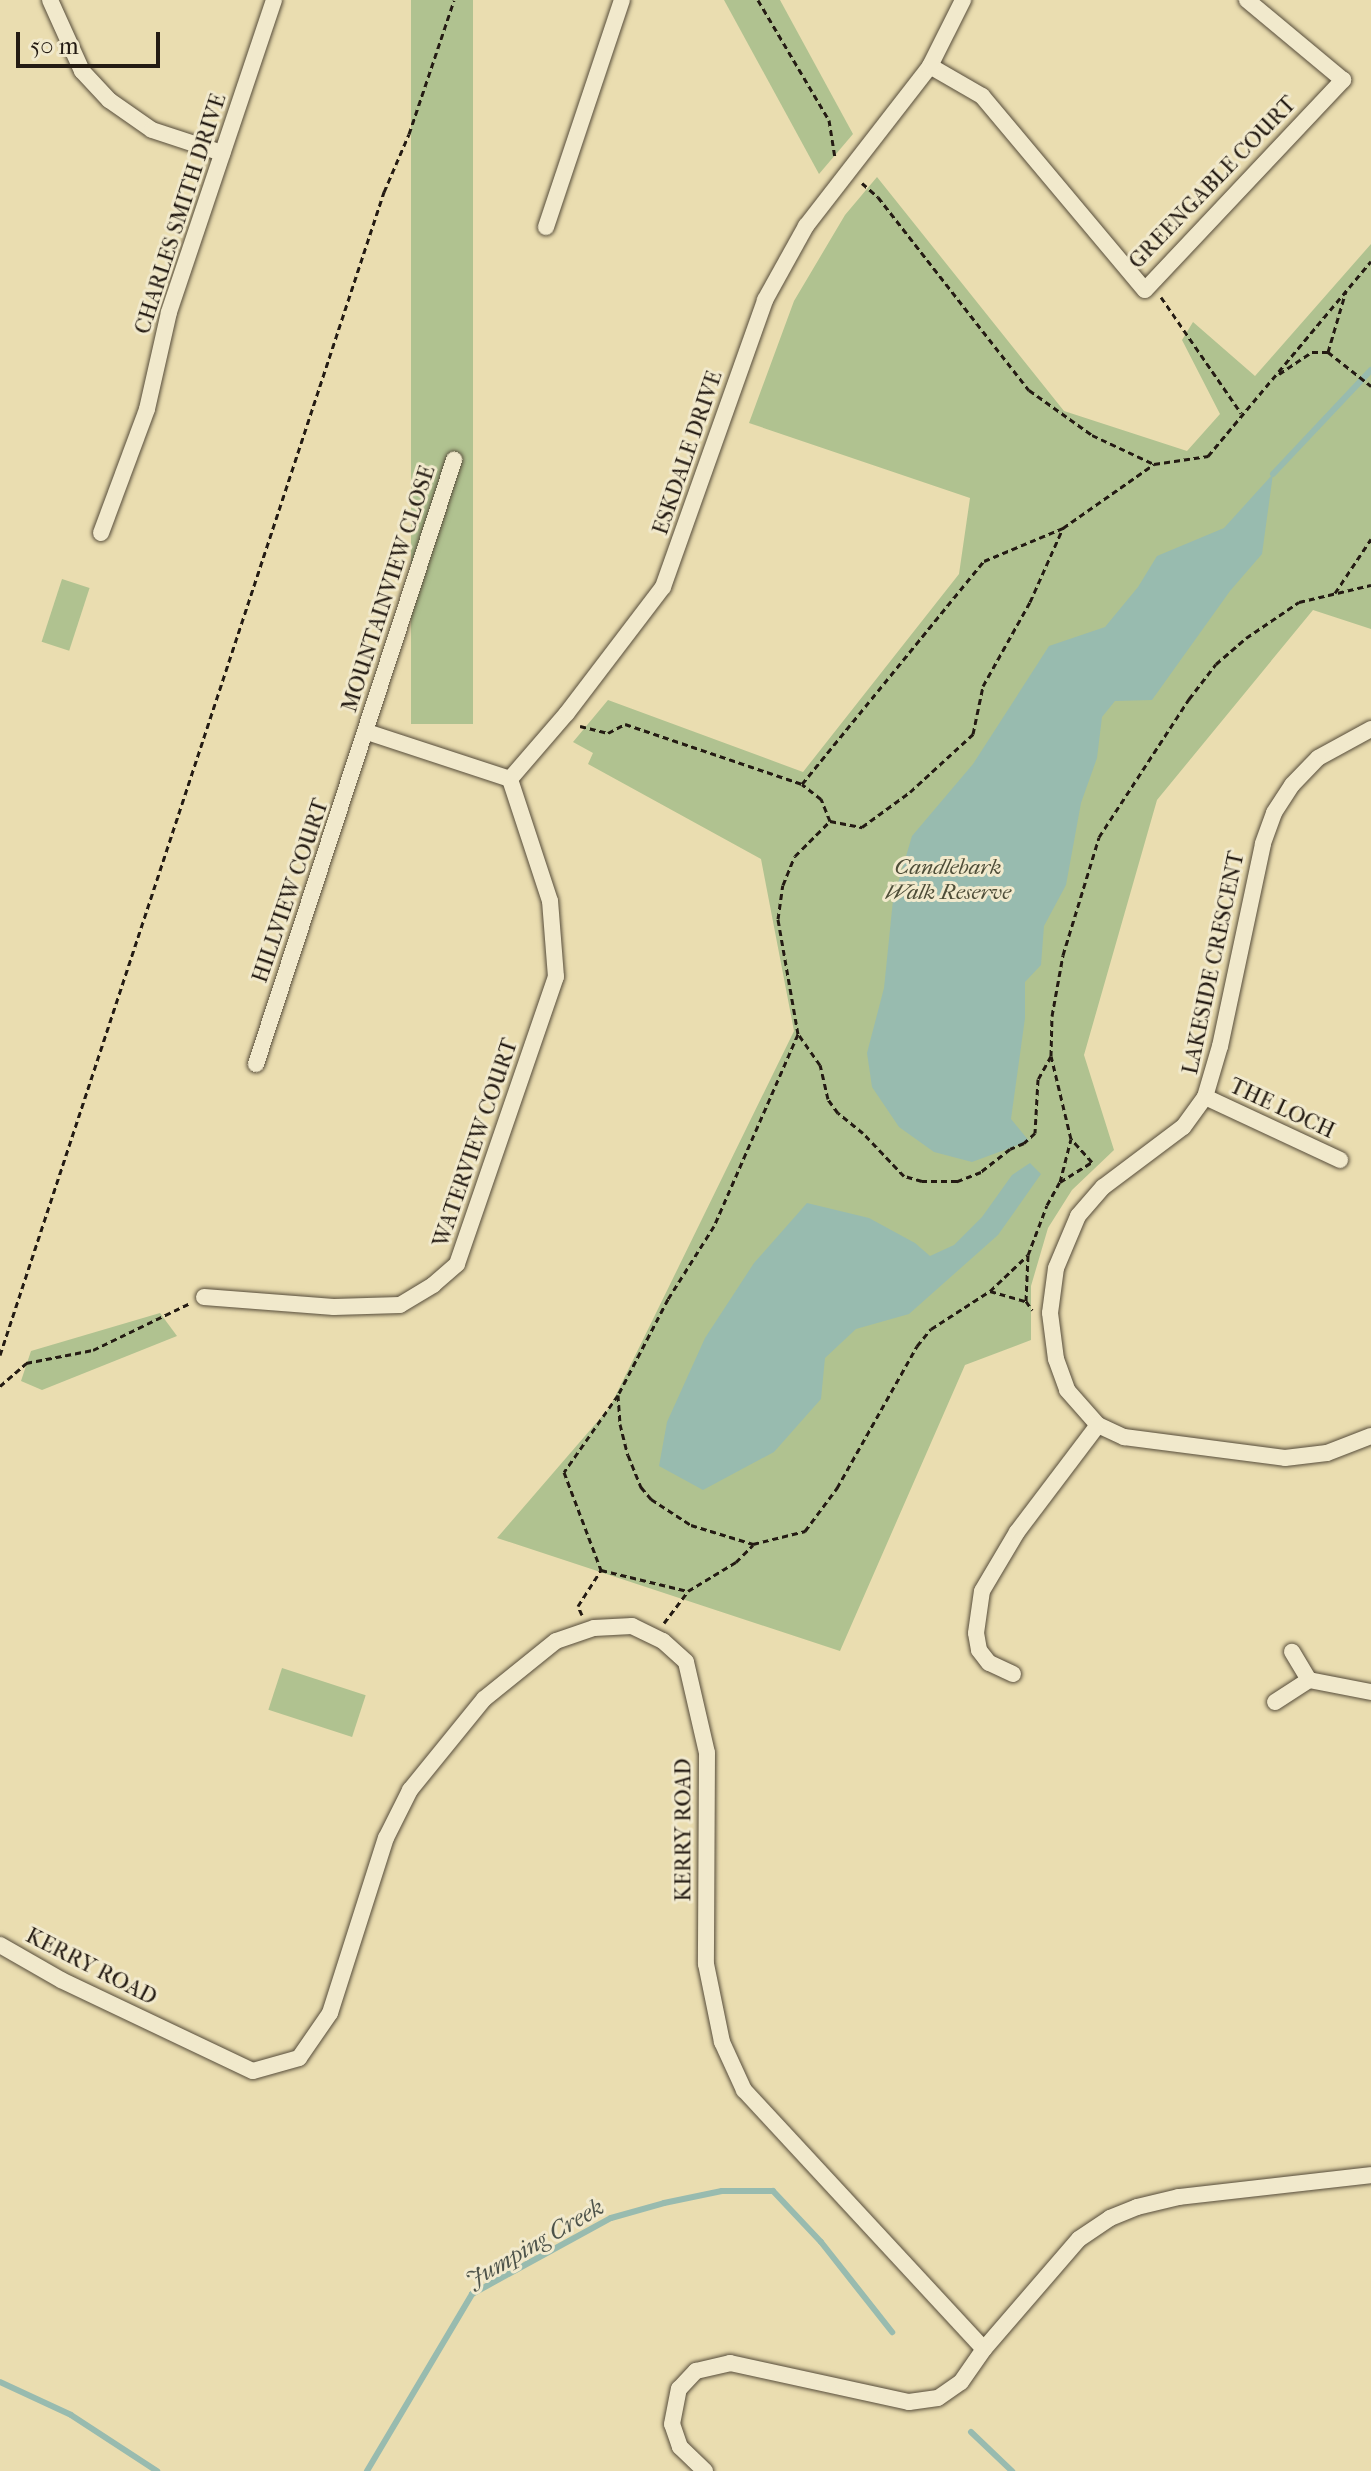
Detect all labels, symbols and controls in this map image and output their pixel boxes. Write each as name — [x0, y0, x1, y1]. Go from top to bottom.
scale bar — [20, 16, 164, 66]
text: 50 m — [30, 32, 79, 60]
street label: CHARLES SMITH DRIVE — [130, 91, 232, 337]
street label: GREENGABLE COURT — [1124, 91, 1302, 275]
street label: ESKDALE DRIVE — [648, 368, 728, 538]
street label: MOUNTAINVIEW CLOSE — [337, 462, 441, 716]
street label: HILLVIEW COURT — [247, 796, 335, 986]
street label: LAKESIDE CRESCENT — [1177, 849, 1251, 1077]
park label: Candlebark Walk Reserve — [885, 854, 1011, 906]
street label: WATERVIEW COURT — [428, 1035, 524, 1251]
street label: THE LOCH — [1225, 1073, 1339, 1145]
street label: KERRY ROAD — [671, 1758, 697, 1902]
street label: KERRY ROAD — [21, 1923, 161, 2011]
water label: Jumping Creek — [461, 2193, 609, 2295]

